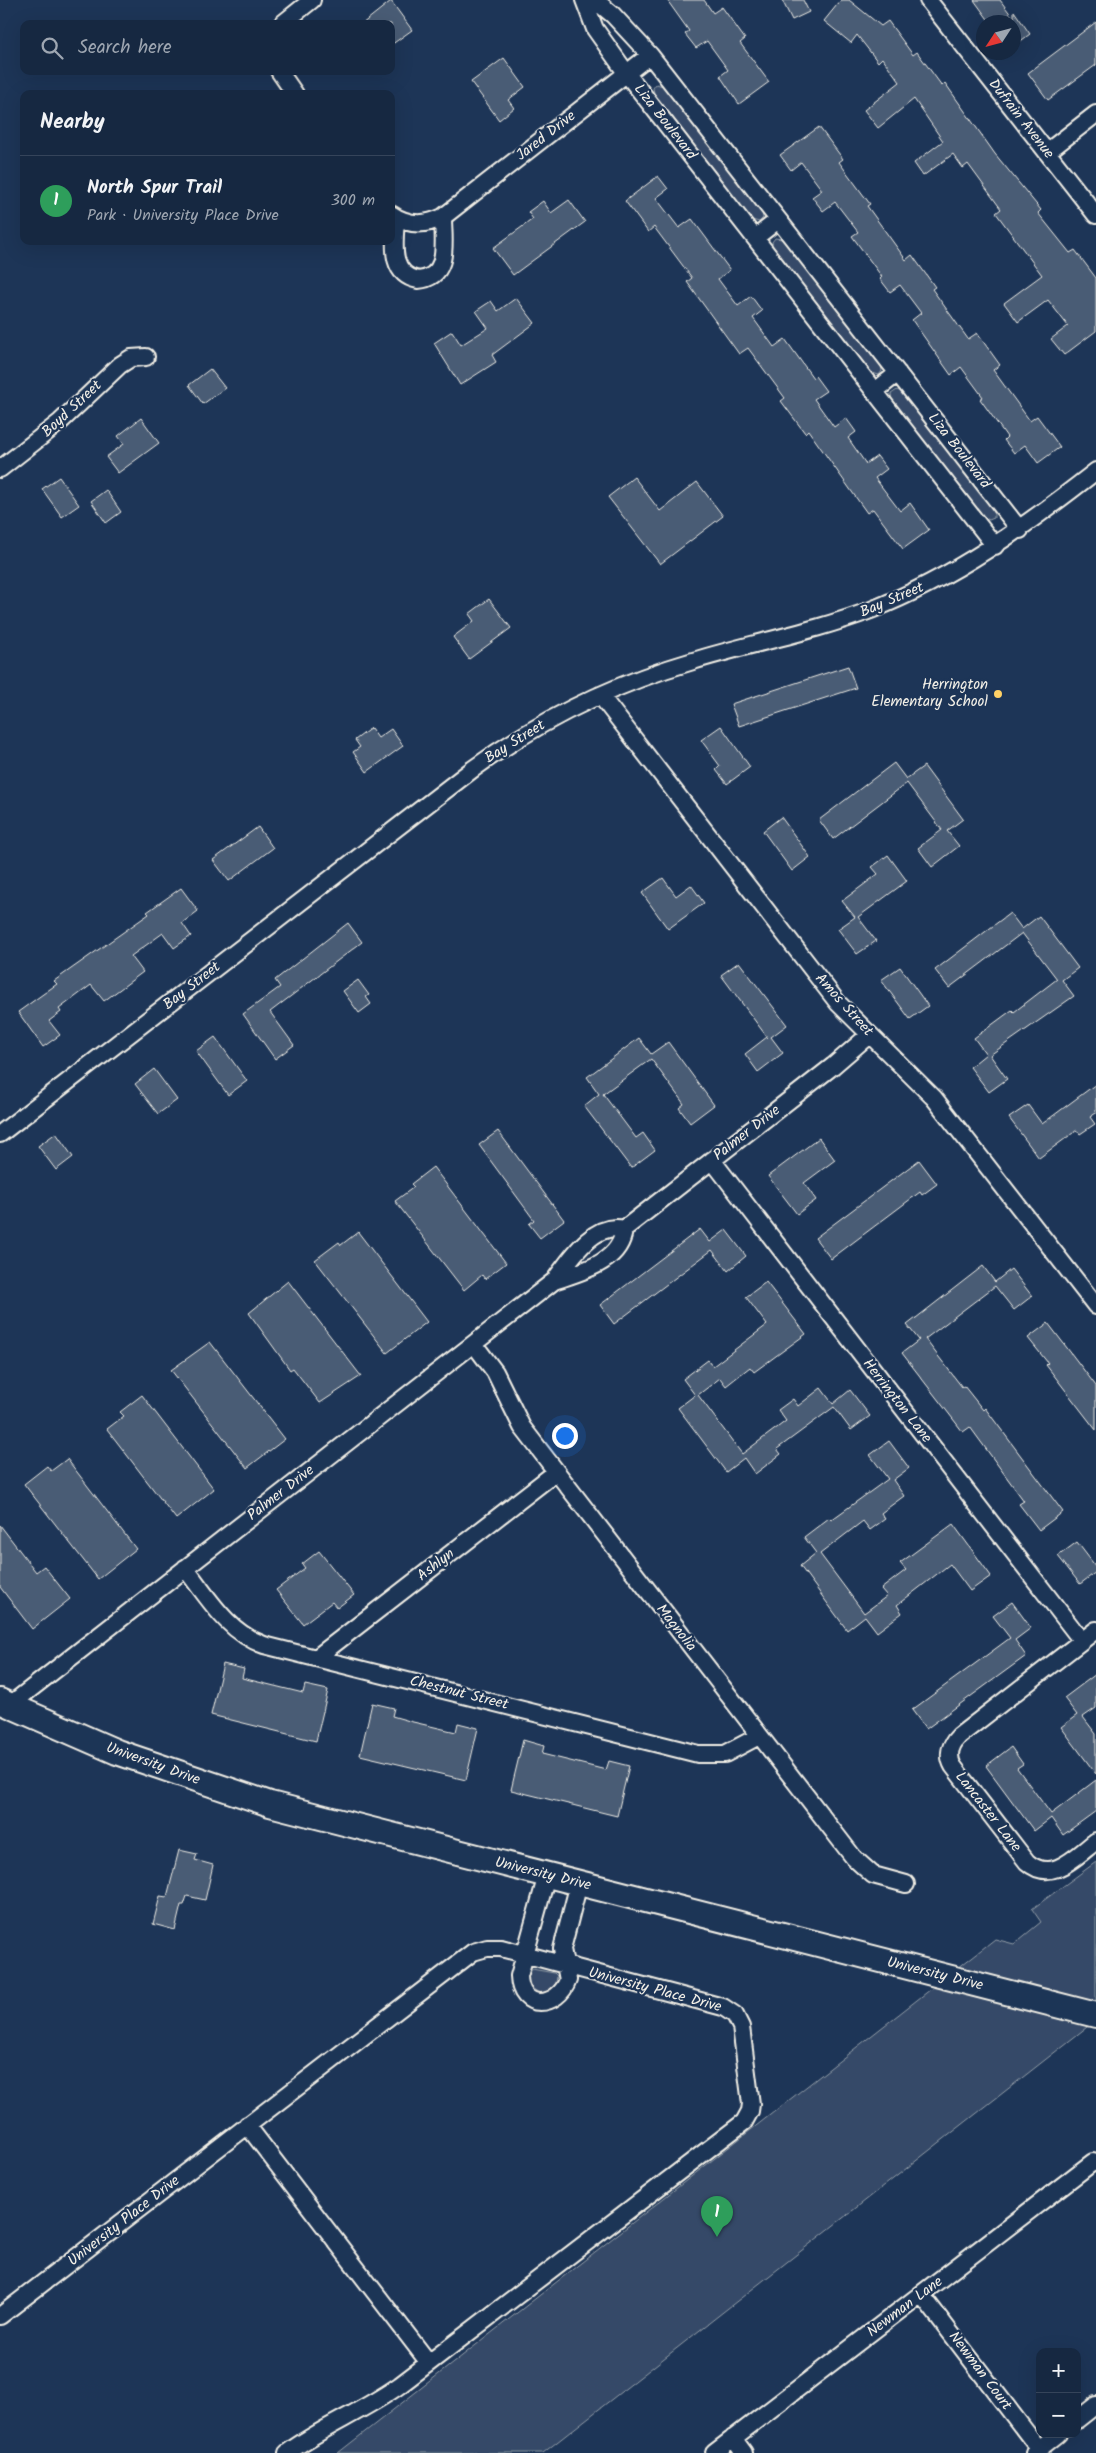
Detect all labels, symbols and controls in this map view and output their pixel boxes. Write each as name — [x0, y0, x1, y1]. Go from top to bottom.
north arrow — [976, 15, 1021, 60]
search box — [20, 20, 395, 75]
text: Search here — [78, 33, 172, 63]
icon: search — [38, 34, 66, 62]
street label: Dufrain Avenue — [982, 74, 1060, 165]
street label: Liza Boulevard — [627, 79, 703, 166]
street label: Jared Drive — [511, 105, 581, 167]
text: Nearby — [40, 106, 105, 139]
text: North Spur Trail — [87, 173, 222, 203]
text: 1 — [54, 188, 58, 213]
text: 300 m — [331, 188, 375, 213]
text: Park · University Place Drive — [87, 203, 279, 228]
street label: Boyd Street — [36, 375, 108, 443]
street label: Liza Boulevard — [921, 408, 997, 495]
street label: Bay Street — [856, 576, 928, 624]
place label: Herrington Elementary School — [871, 673, 988, 714]
marker: Herrington Elementary School — [992, 688, 1004, 700]
street label: Bay Street — [480, 714, 550, 770]
street label: Bay Street — [158, 956, 226, 1016]
street label: Amos Street — [809, 968, 879, 1042]
street label: Palmer Drive — [708, 1099, 786, 1167]
street label: Herrington Lane — [856, 1353, 938, 1449]
your location — [552, 1423, 578, 1449]
street label: Palmer Drive — [242, 1459, 320, 1527]
street label: Ashlyn — [412, 1543, 460, 1587]
street label: Magnolia — [650, 1599, 702, 1657]
street label: Chestnut Street — [407, 1669, 511, 1717]
street label: University Drive — [103, 1736, 204, 1792]
street label: Lancaster Lane — [949, 1766, 1027, 1858]
street label: University Drive — [492, 1850, 594, 1898]
street label: University Drive — [884, 1950, 986, 1998]
street label: University Place Drive — [586, 1961, 725, 2019]
street label: University Place Drive — [63, 2169, 186, 2273]
pin: 1 — [701, 2196, 733, 2237]
street label: Newman Lane — [862, 2270, 948, 2344]
street label: Newman Court — [942, 2326, 1018, 2416]
map controls — [1036, 2348, 1081, 2438]
button: + — [1036, 2348, 1081, 2393]
button: − — [1036, 2393, 1081, 2438]

